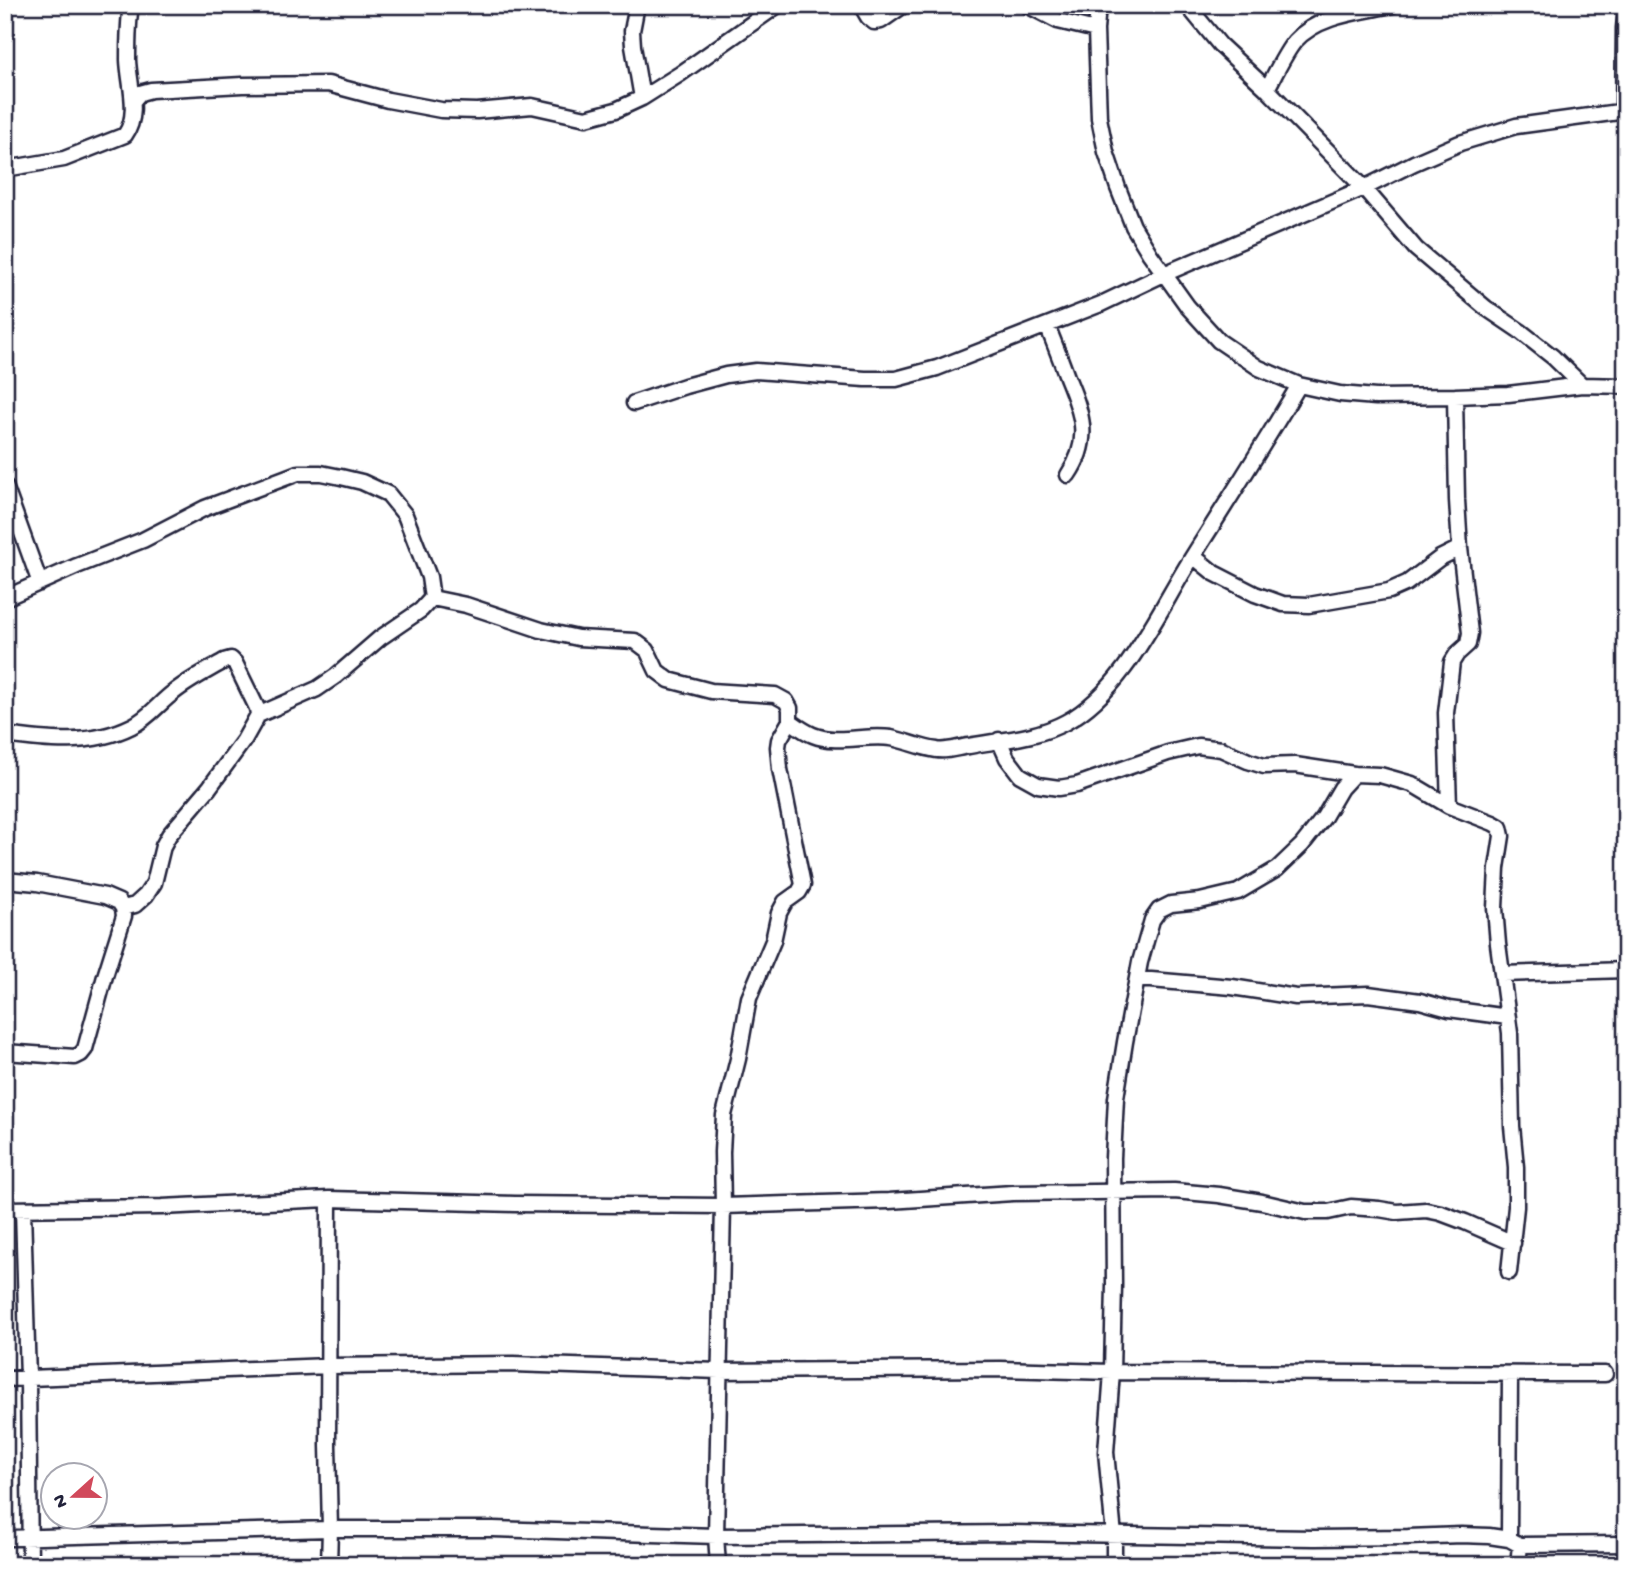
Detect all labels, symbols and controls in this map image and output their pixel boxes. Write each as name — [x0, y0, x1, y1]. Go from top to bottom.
north arrow — [38, 1462, 108, 1532]
text: N — [48, 1491, 74, 1511]

